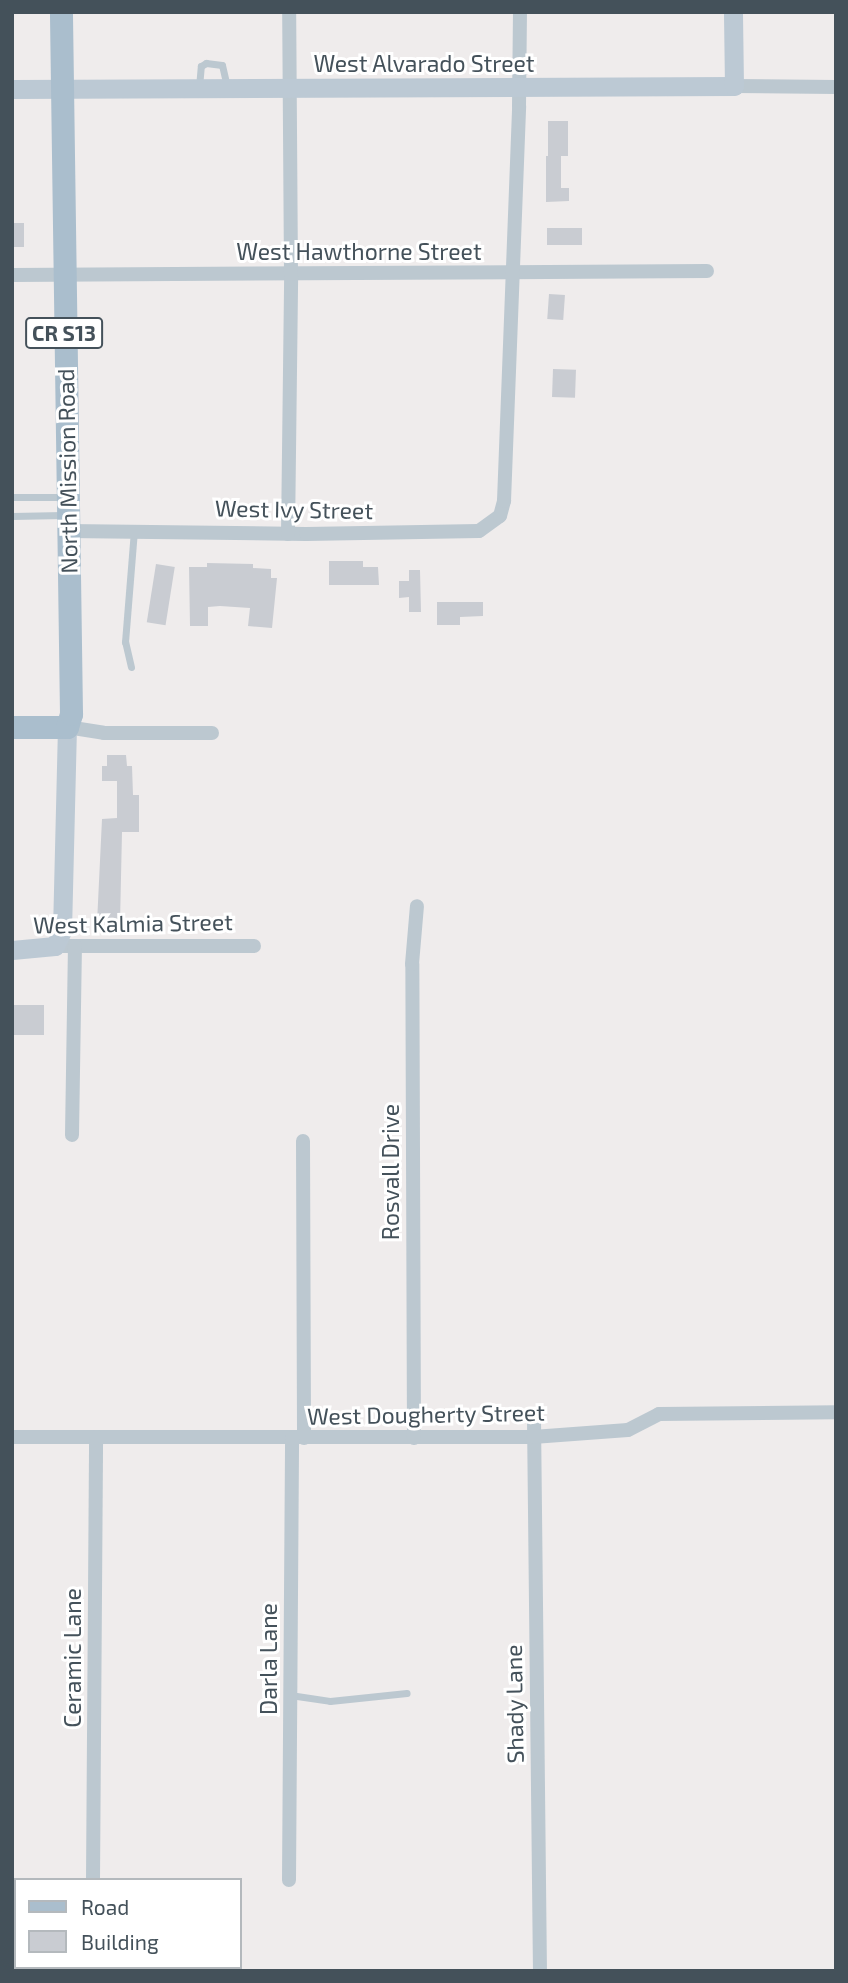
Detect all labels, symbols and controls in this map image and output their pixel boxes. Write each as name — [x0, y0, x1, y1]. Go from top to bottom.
street label: West Alvarado Street — [313, 49, 535, 77]
street label: West Hawthorne Street — [236, 237, 482, 265]
road number: CR S13 — [24, 316, 104, 350]
street label: North Mission Road — [51, 368, 83, 574]
street label: West Ivy Street — [214, 494, 374, 524]
street label: West Kalmia Street — [33, 907, 233, 939]
street label: Rosvall Drive — [376, 1104, 404, 1240]
street label: West Dougherty Street — [307, 1398, 545, 1430]
street label: Ceramic Lane — [58, 1588, 86, 1728]
street label: Darla Lane — [254, 1603, 282, 1715]
street label: Shady Lane — [499, 1644, 529, 1764]
legend — [14, 1878, 242, 1969]
text: Road — [81, 1894, 129, 1919]
text: Building — [81, 1929, 159, 1954]

